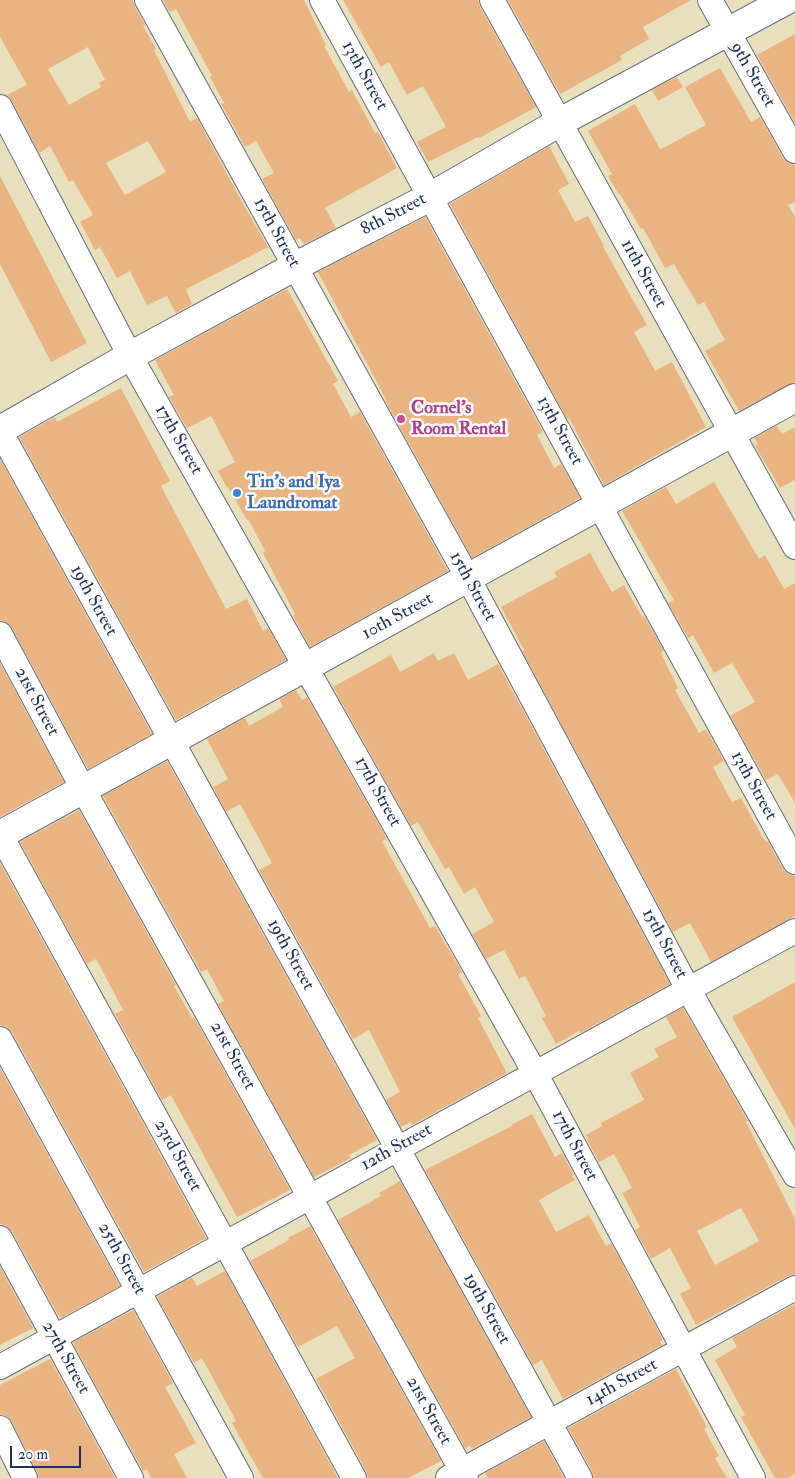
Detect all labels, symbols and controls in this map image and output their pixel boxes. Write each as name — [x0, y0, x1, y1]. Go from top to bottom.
street label: 13th Street — [336, 38, 392, 114]
street label: 9th Street — [725, 39, 779, 111]
street label: 8th Street — [358, 189, 430, 241]
street label: 15th Street — [248, 194, 304, 272]
street label: 11th Street — [615, 236, 671, 312]
street label: 13th Street — [531, 393, 587, 469]
place label: Cornel's Room Rental — [411, 398, 506, 440]
street label: 17th Street — [149, 401, 207, 479]
marker: Cornel's Room Rental — [395, 413, 407, 425]
place label: Tin's and Iya Laundromat — [247, 472, 340, 514]
marker: Tin's and Iya Laundromat — [231, 487, 243, 499]
street label: 15th Street — [444, 548, 500, 626]
street label: 19th Street — [65, 562, 121, 640]
street label: 10th Street — [359, 589, 437, 645]
street label: 21st Street — [9, 664, 63, 740]
street label: 13th Street — [725, 748, 781, 824]
street label: 17th Street — [349, 753, 405, 831]
street label: 15th Street — [636, 905, 692, 983]
street label: 19th Street — [262, 916, 318, 994]
street label: 21st Street — [204, 1018, 260, 1094]
street label: 17th Street — [546, 1107, 602, 1185]
street label: 23rd Street — [148, 1116, 206, 1196]
street label: 12th Street — [358, 1120, 436, 1176]
street label: 25th Street — [92, 1219, 150, 1299]
street label: 19th Street — [458, 1270, 514, 1348]
street label: 27th Street — [36, 1318, 94, 1398]
street label: 14th Street — [582, 1355, 662, 1411]
street label: 21st Street — [400, 1373, 456, 1449]
scale bar — [12, 1436, 84, 1468]
text: 20 m — [18, 1445, 48, 1464]

